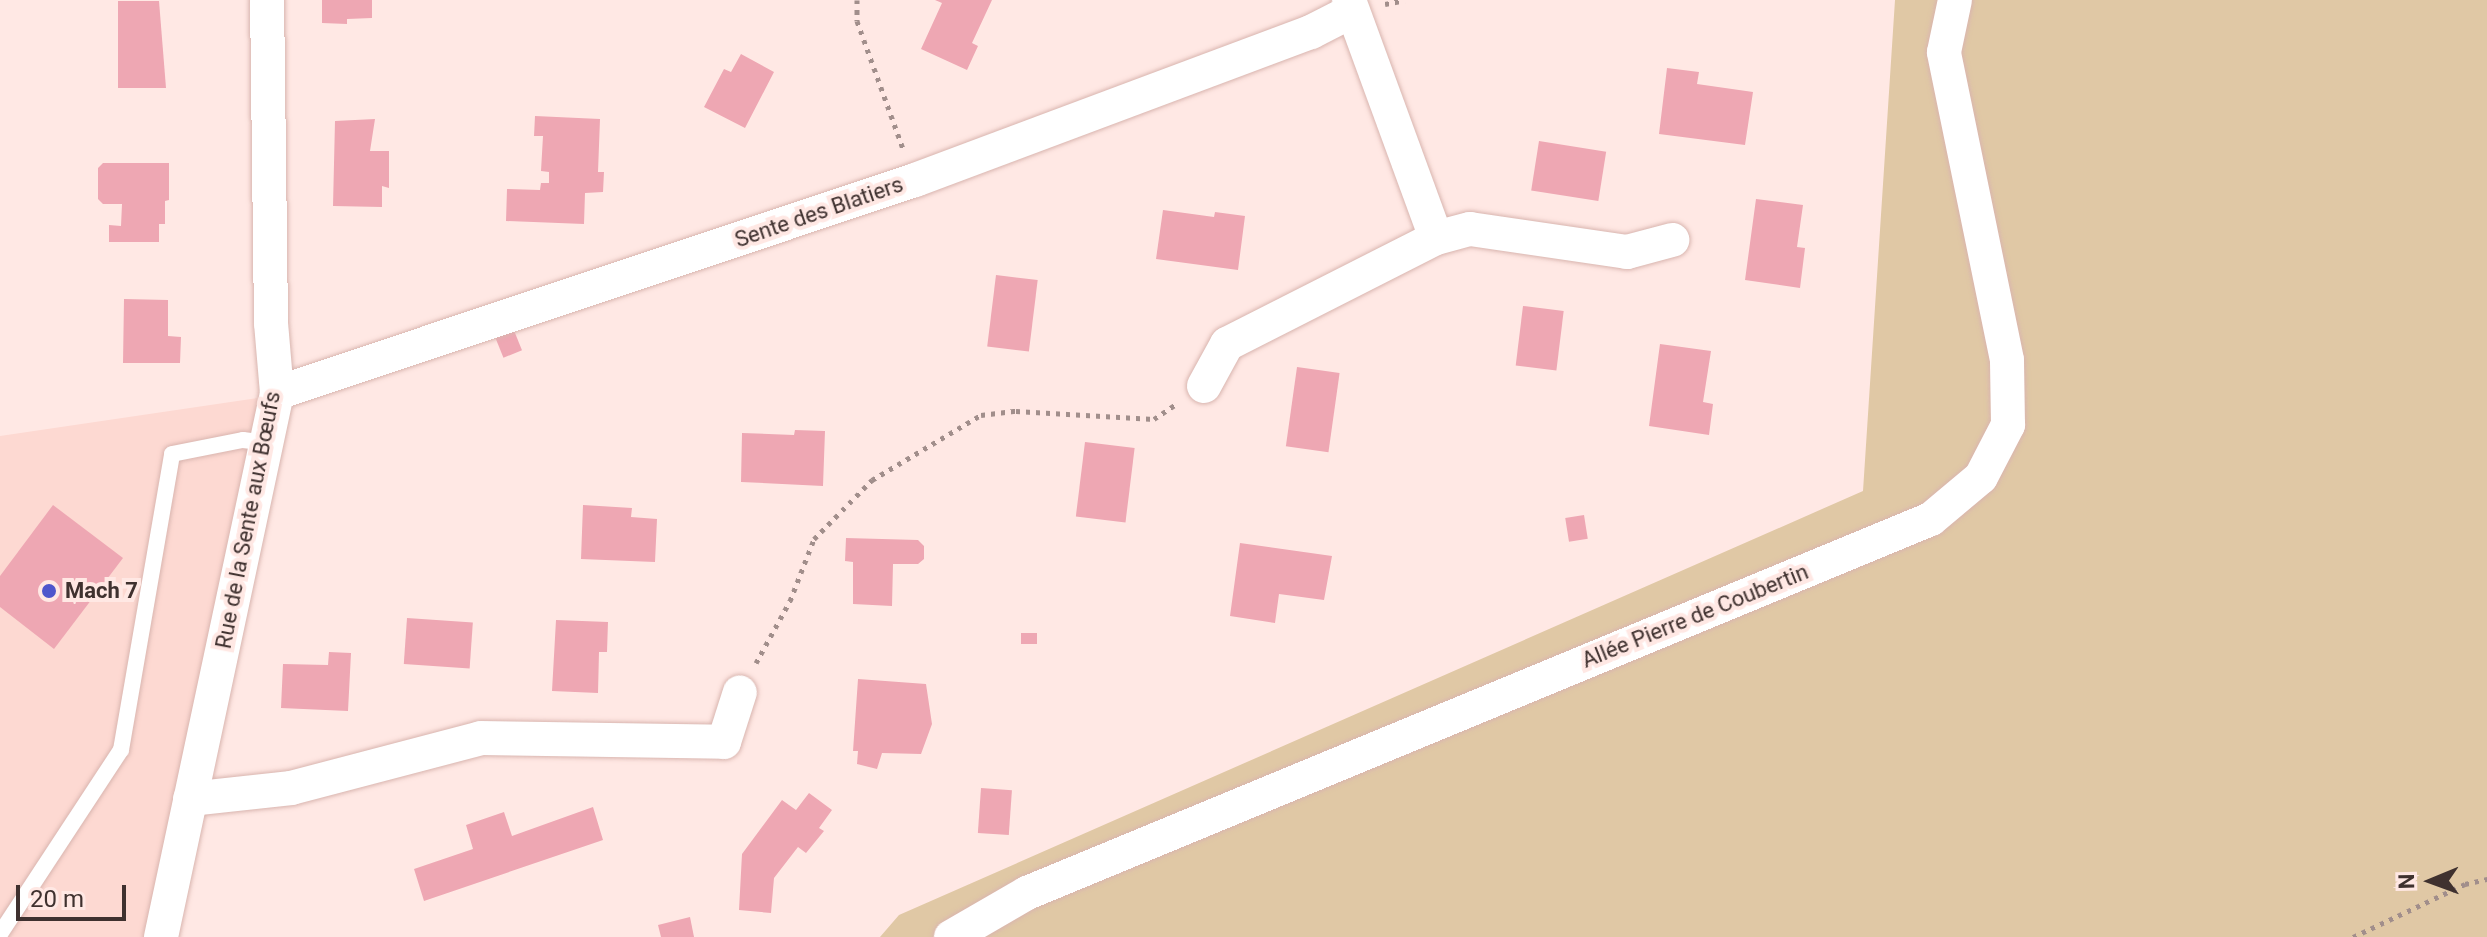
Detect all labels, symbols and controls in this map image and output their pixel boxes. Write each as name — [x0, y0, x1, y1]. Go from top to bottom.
street label: Sente des Blatiers — [731, 171, 907, 253]
street label: Rue de la Sente aux Bœufs — [210, 389, 286, 651]
street label: Allée Pierre de Coubertin — [1578, 558, 1812, 674]
place label: Mach 7 — [65, 578, 138, 604]
marker: Mach 7 — [40, 582, 58, 600]
north arrow — [2391, 841, 2471, 921]
scale bar — [20, 869, 130, 919]
text: N — [2394, 873, 2419, 889]
text: 20 m — [30, 885, 84, 913]

